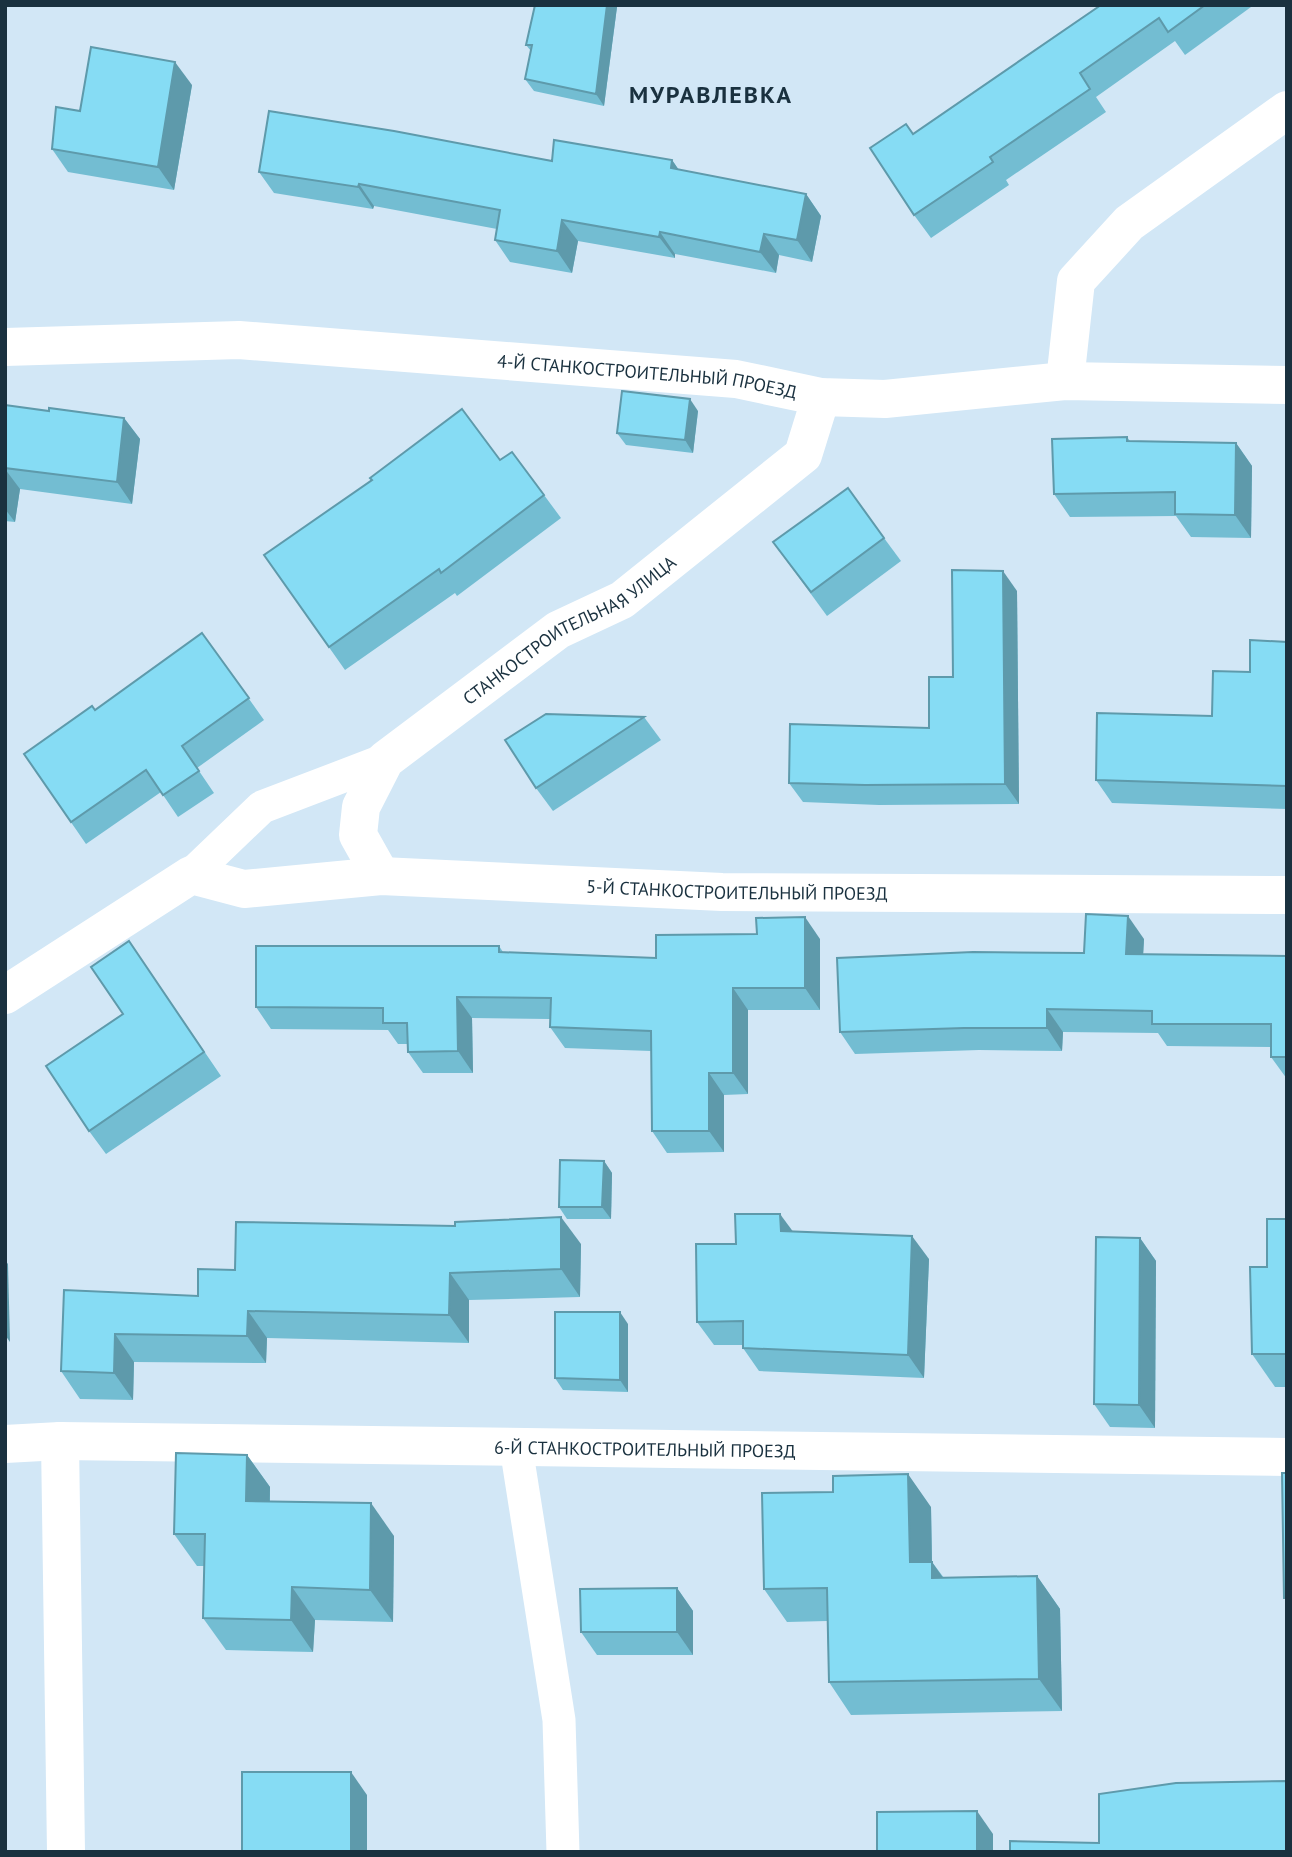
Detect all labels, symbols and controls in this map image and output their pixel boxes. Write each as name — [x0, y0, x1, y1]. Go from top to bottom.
district label: МУРАВЛЕВКА — [629, 79, 793, 110]
street label: 4-Й СТАНКОСТРОИТЕЛЬНЫЙ ПРОЕЗД — [496, 349, 799, 403]
street label: СТАНКОСТРОИТЕЛЬНАЯ УЛИЦА — [458, 550, 681, 709]
street label: 5-Й СТАНКОСТРОИТЕЛЬНЫЙ ПРОЕЗД — [586, 874, 888, 904]
street label: 6-Й СТАНКОСТРОИТЕЛЬНЫЙ ПРОЕЗД — [494, 1435, 796, 1462]

